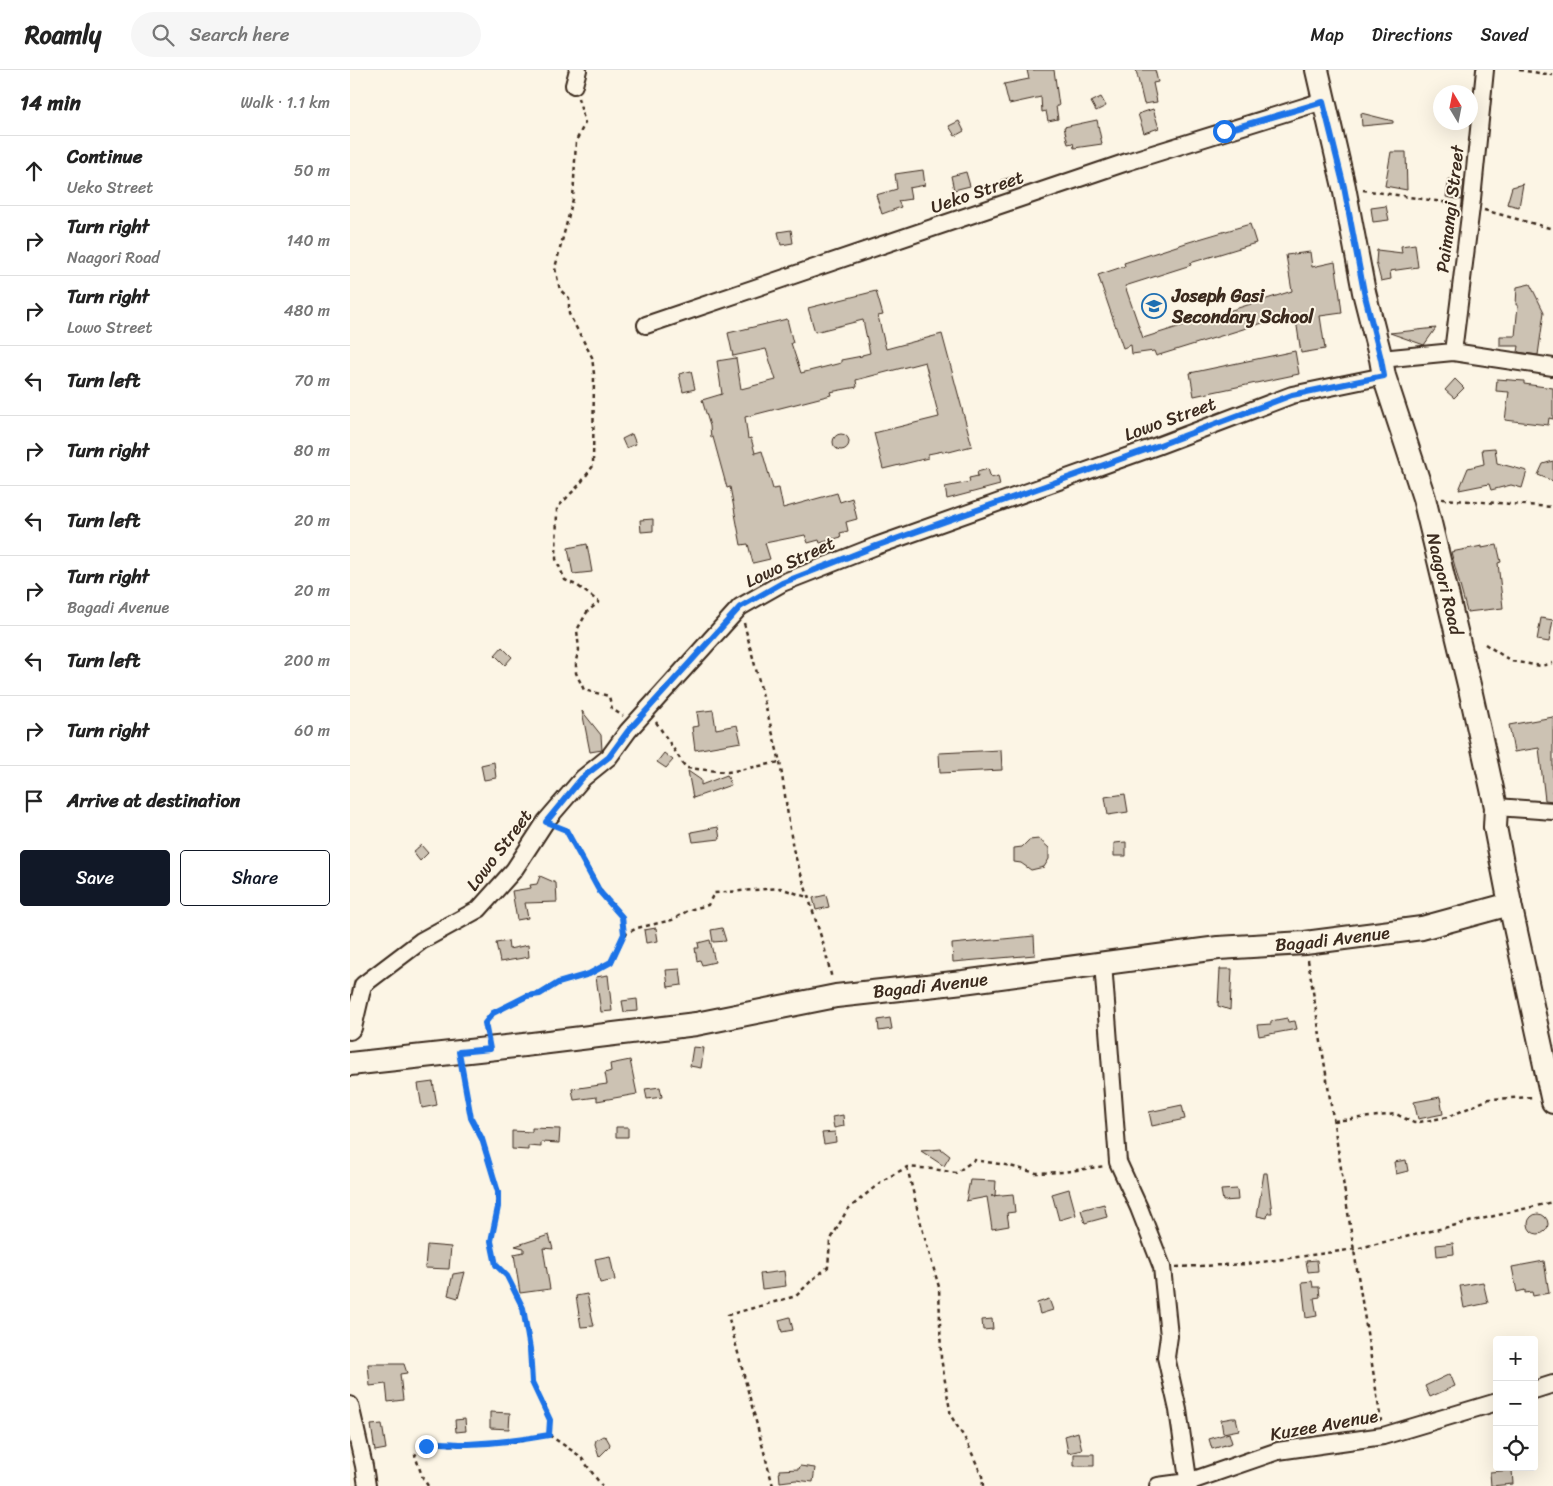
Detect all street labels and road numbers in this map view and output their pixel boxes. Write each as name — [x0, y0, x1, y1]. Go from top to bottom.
street label: Paimangi Street — [1426, 143, 1474, 274]
street label: Ueko Street — [926, 161, 1028, 223]
street label: Lowo Street — [1119, 387, 1221, 450]
street label: Lowo Street — [740, 527, 840, 597]
street label: Naagori Road — [1417, 529, 1473, 640]
street label: Lowo Street — [457, 802, 541, 898]
street label: Bagadi Avenue — [1274, 916, 1392, 961]
street label: Bagadi Avenue — [871, 963, 990, 1008]
street label: Kuzee Avenue — [1267, 1400, 1381, 1450]

